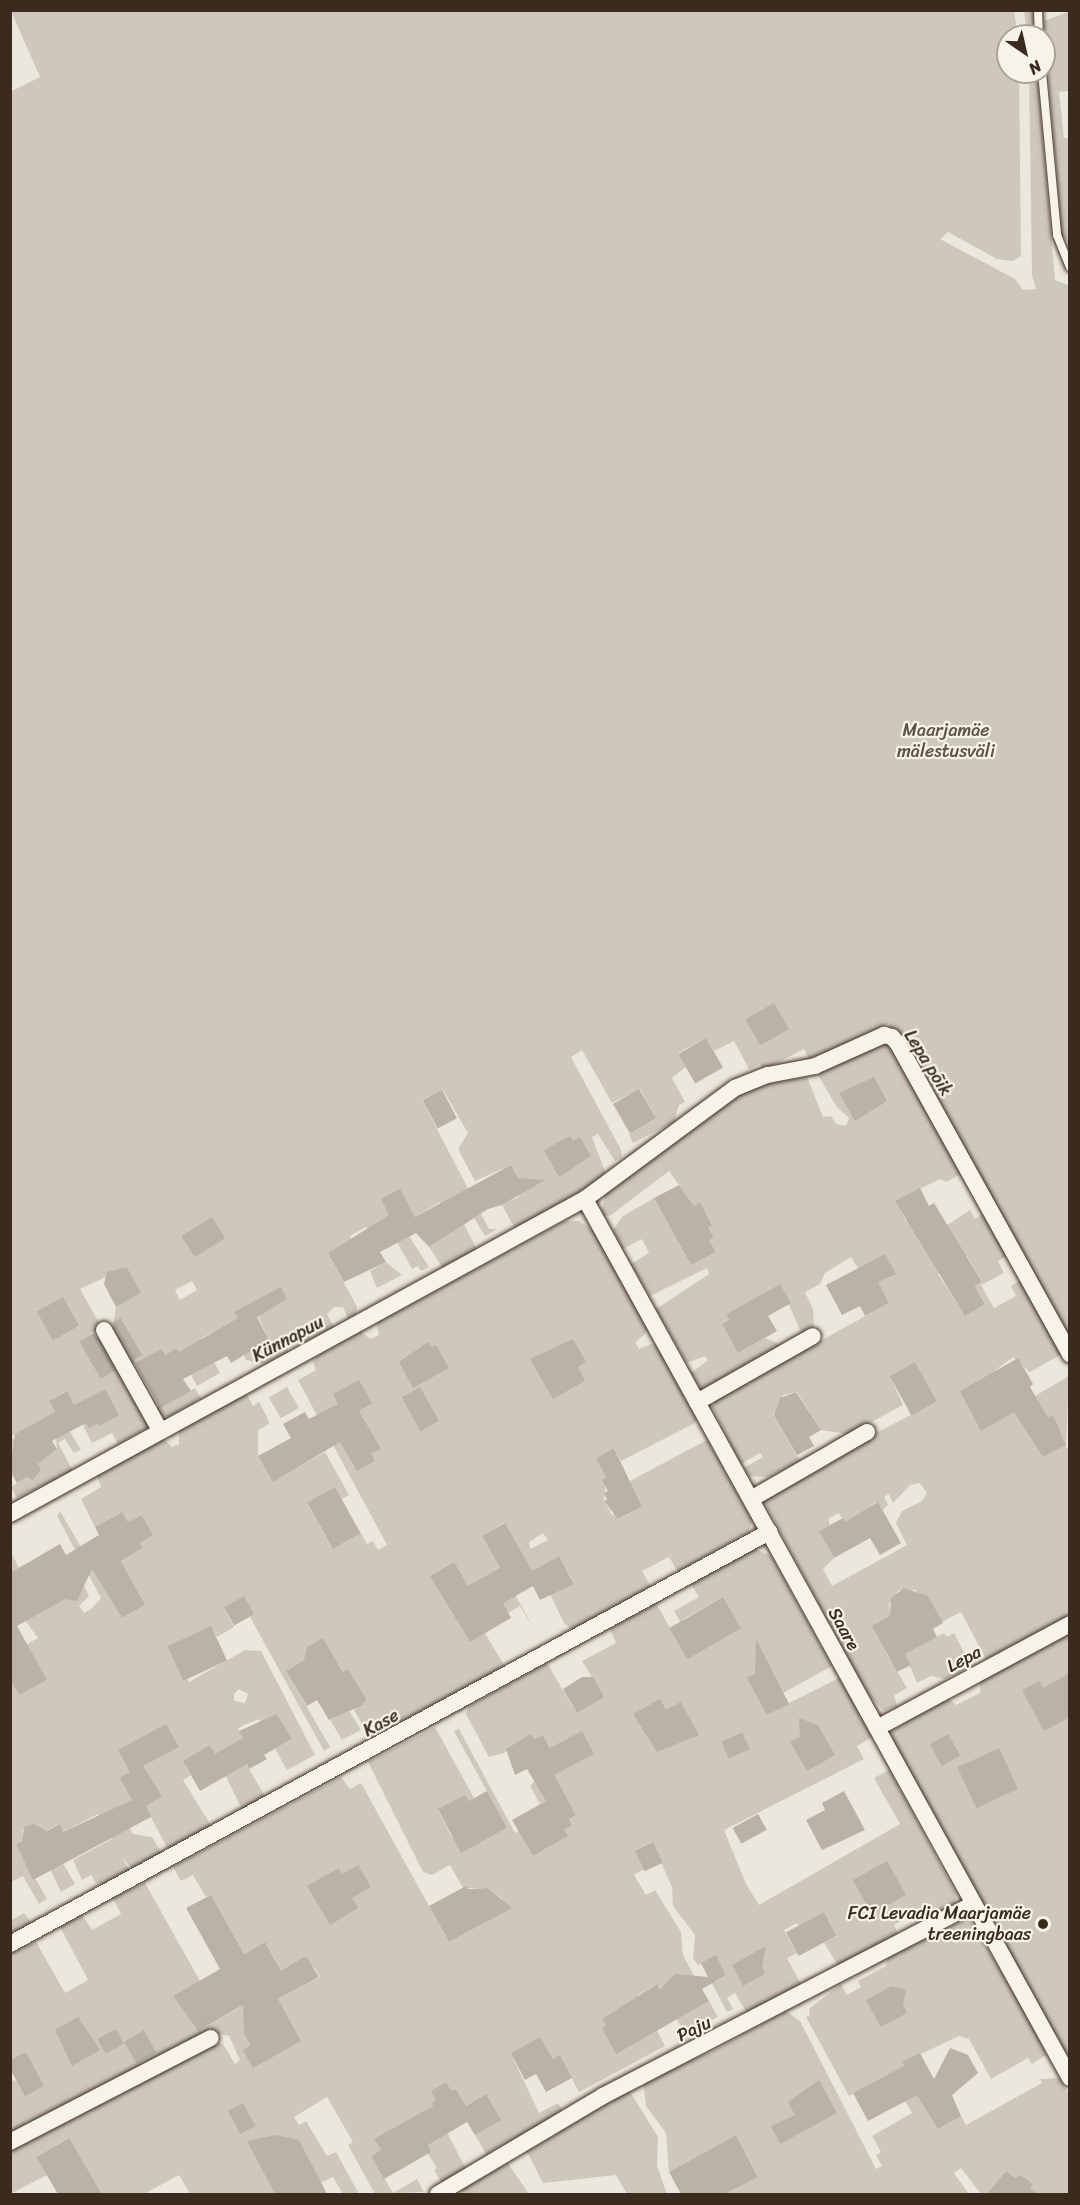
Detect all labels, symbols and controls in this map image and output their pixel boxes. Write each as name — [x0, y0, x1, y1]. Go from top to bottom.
north arrow — [996, 24, 1056, 84]
text: N — [1023, 53, 1048, 83]
park label: Maarjamäe mälestusväli — [897, 720, 995, 762]
street label: Lepa põik — [899, 1026, 957, 1100]
street label: Künnapuu — [249, 1311, 327, 1367]
street label: Saare — [824, 1604, 864, 1654]
street label: Lepa — [943, 1641, 985, 1677]
street label: Kase — [359, 1704, 403, 1742]
place label: FCI Levadia Maarjamäe treeningbaas — [848, 1903, 1031, 1946]
marker: FCI Levadia Maarjamäe treeningbaas — [1036, 1917, 1050, 1931]
street label: Paju — [673, 2012, 715, 2046]

